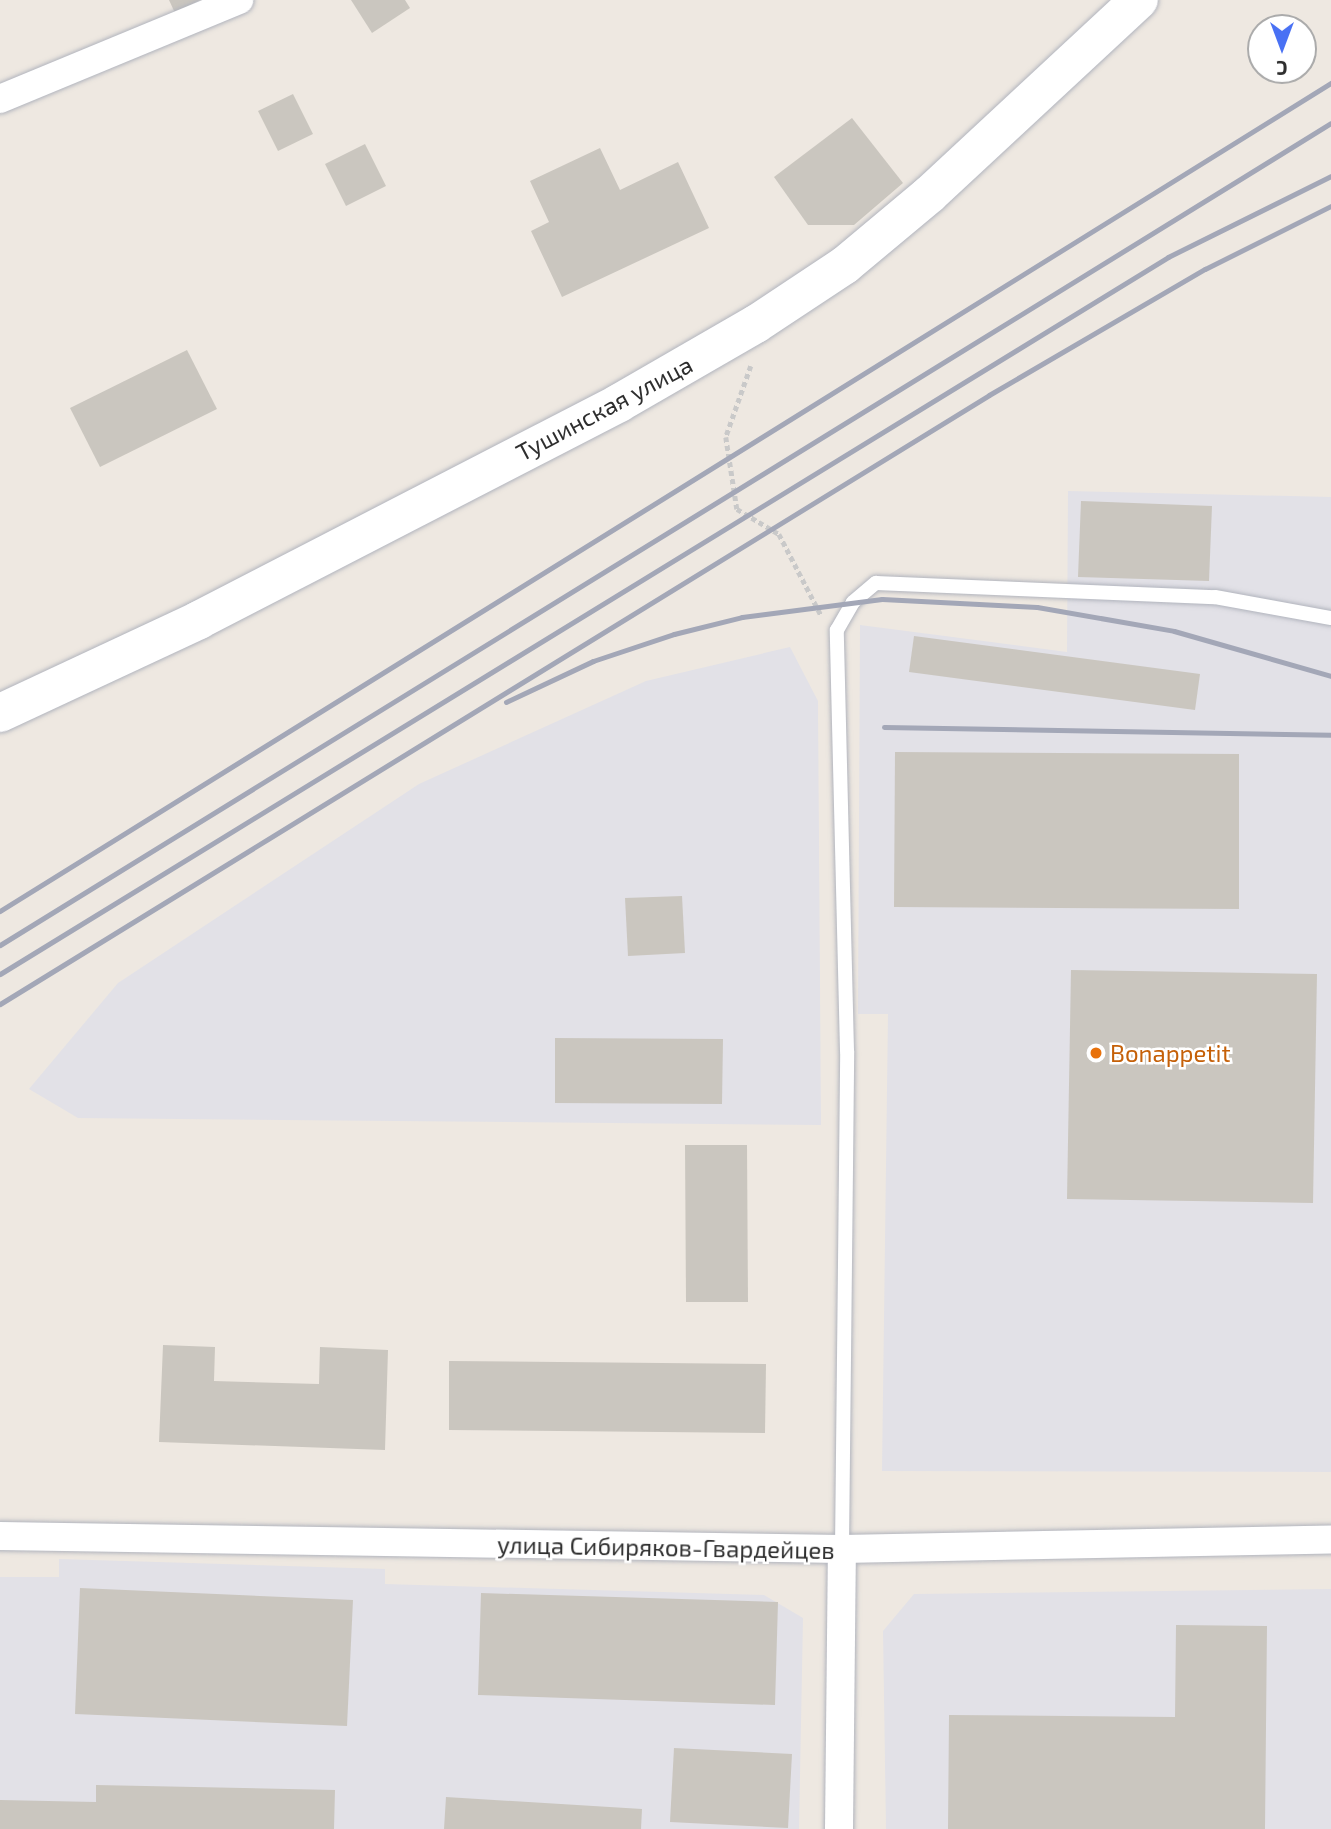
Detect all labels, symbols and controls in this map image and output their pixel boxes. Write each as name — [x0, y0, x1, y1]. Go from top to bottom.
north arrow — [1247, 14, 1317, 84]
text: С — [1276, 57, 1288, 80]
street label: Тушинская улица — [511, 349, 697, 467]
place label: Bonappetit — [1110, 1039, 1231, 1067]
marker: Bonappetit — [1088, 1045, 1104, 1061]
street label: улица Сибиряков-Гвардейцев — [497, 1530, 835, 1564]

